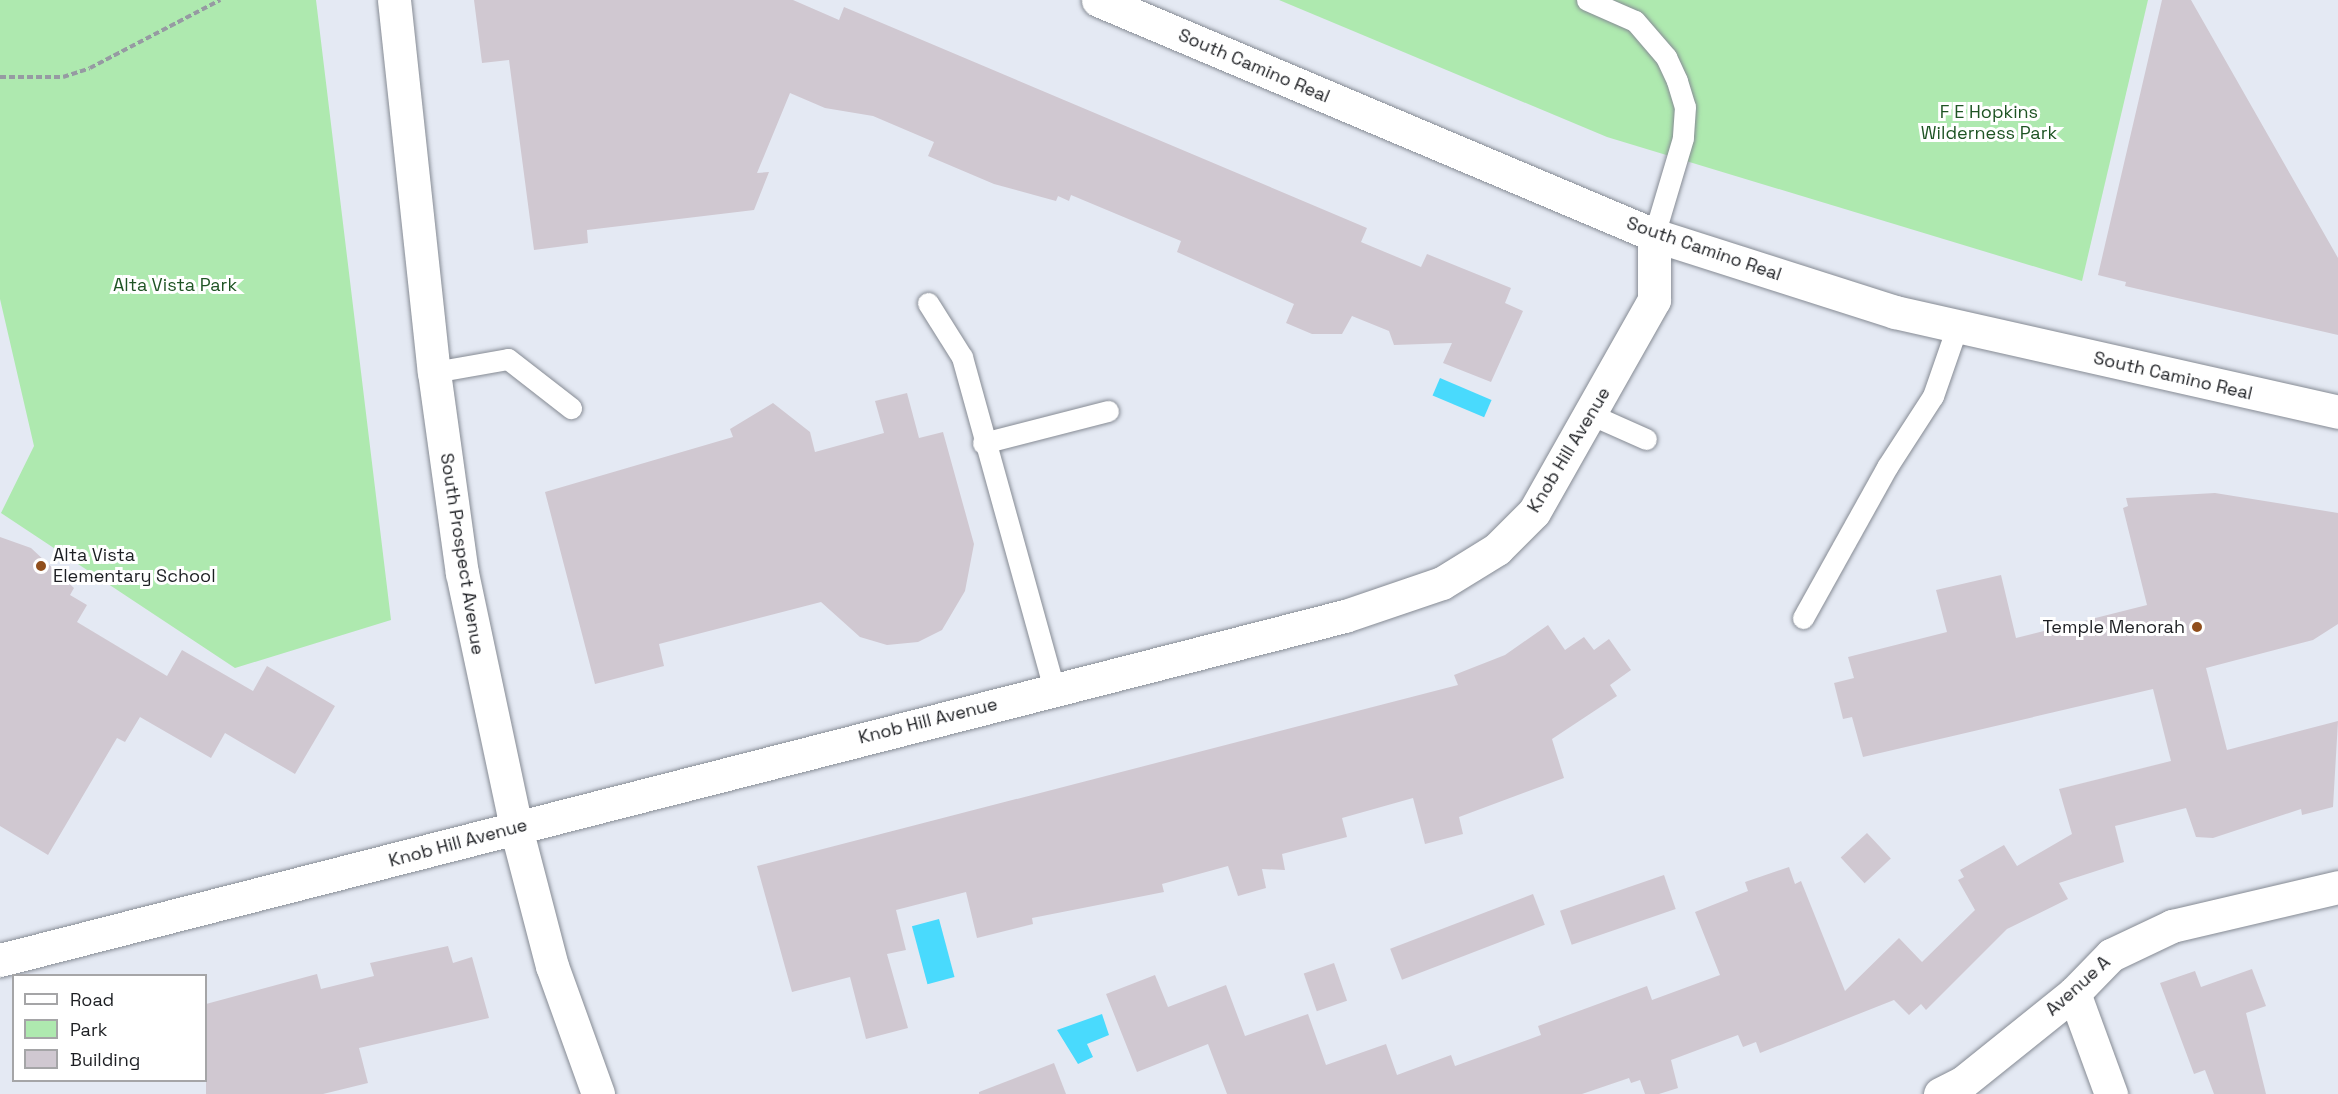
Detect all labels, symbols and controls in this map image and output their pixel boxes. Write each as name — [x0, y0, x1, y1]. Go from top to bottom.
street label: South Camino Real — [1175, 24, 1333, 108]
park label: F E Hopkins Wilderness Park — [1921, 102, 2057, 144]
street label: South Camino Real — [1624, 212, 1784, 286]
park label: Alta Vista Park — [113, 274, 237, 296]
street label: South Camino Real — [2091, 347, 2255, 405]
street label: Knob Hill Avenue — [1523, 383, 1615, 517]
street label: South Prospect Avenue — [435, 451, 489, 657]
place label: Alta Vista Elementary School — [53, 545, 216, 588]
marker: Alta Vista Elementary School — [34, 559, 48, 573]
place label: Temple Menorah — [2043, 616, 2185, 638]
marker: Temple Menorah — [2190, 620, 2204, 634]
street label: Knob Hill Avenue — [856, 693, 1000, 749]
street label: Knob Hill Avenue — [386, 814, 530, 872]
street label: Avenue A — [2041, 951, 2115, 1021]
legend — [12, 974, 207, 1082]
text: Road — [70, 988, 114, 1011]
text: Park — [70, 1018, 107, 1041]
text: Building — [70, 1048, 140, 1071]

